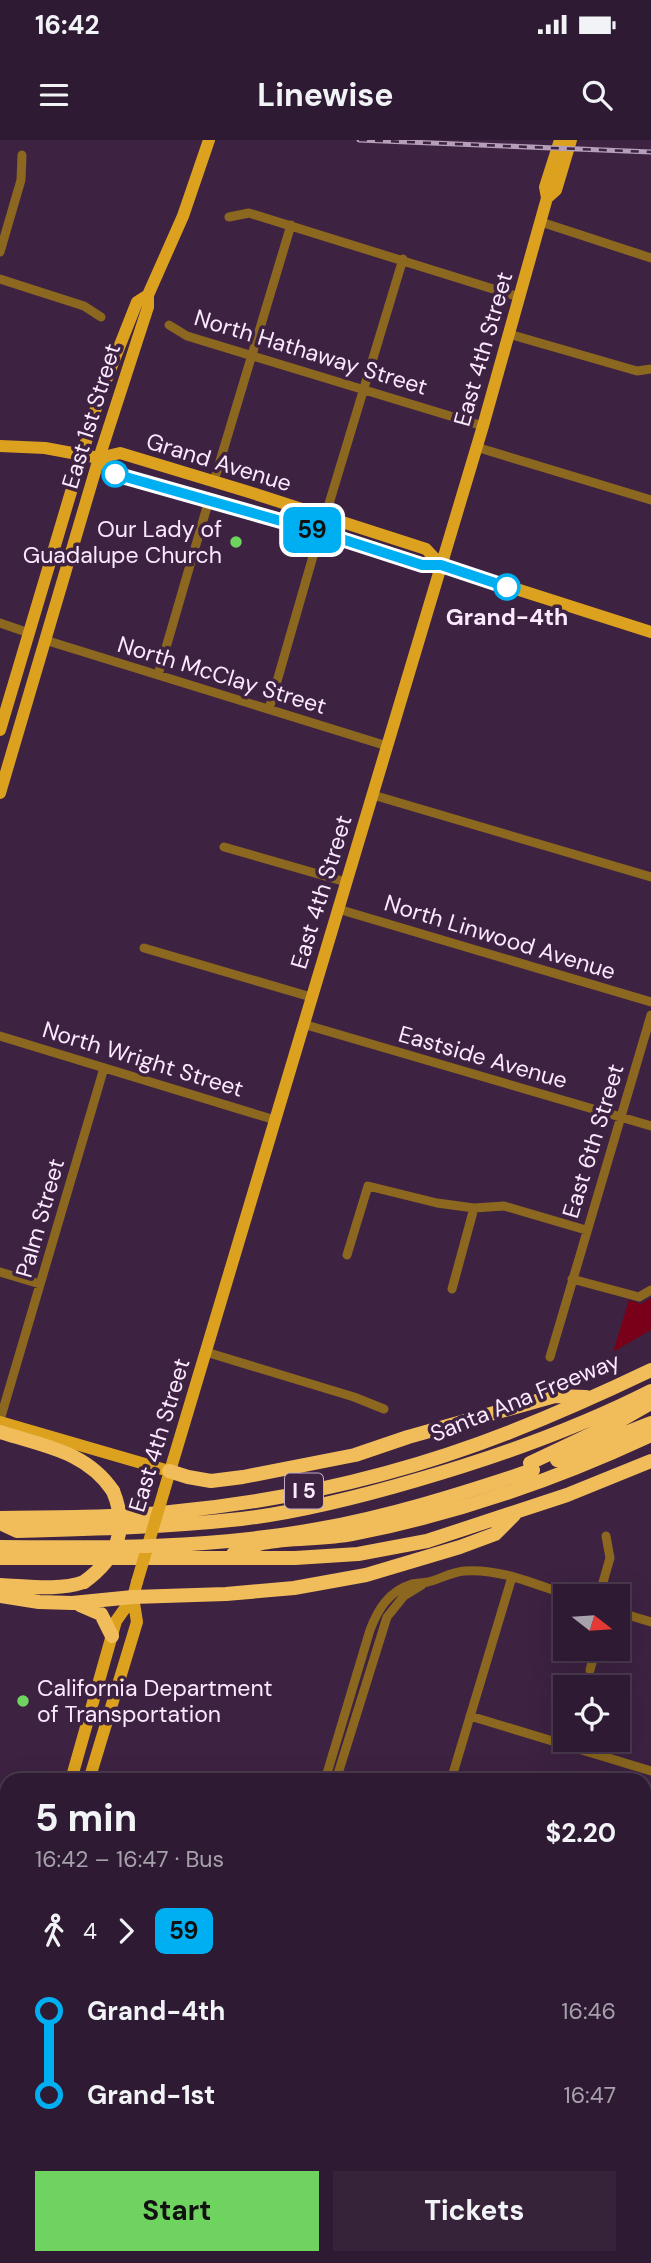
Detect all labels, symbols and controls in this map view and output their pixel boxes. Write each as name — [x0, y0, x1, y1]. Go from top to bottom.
text: 16:42 — [35, 8, 99, 42]
text: Linewise — [257, 74, 394, 116]
icon: menu — [35, 76, 73, 114]
icon: search — [578, 76, 616, 114]
street label: East 4th Street — [447, 268, 519, 430]
street label: North Hathaway Street — [191, 302, 431, 402]
street label: East 1st Street — [55, 340, 127, 492]
street label: Grand Avenue — [143, 426, 295, 498]
unlabelled marker — [102, 461, 128, 487]
line badge: 59 — [280, 507, 344, 553]
place label: Our Lady of Guadalupe Church — [23, 514, 222, 570]
text: 59 — [297, 514, 327, 545]
marker: Our Lady of Guadalupe Church — [228, 534, 244, 550]
marker: Grand-4th — [494, 574, 520, 600]
place label: Grand-4th — [446, 602, 568, 632]
street label: North McClay Street — [114, 629, 330, 721]
street label: East 4th Street — [283, 811, 359, 973]
street label: North Linwood Avenue — [381, 888, 619, 986]
street label: North Wright Street — [39, 1014, 247, 1104]
street label: Eastside Avenue — [395, 1019, 571, 1095]
street label: East 6th Street — [555, 1060, 631, 1222]
street label: Palm Street — [9, 1155, 71, 1281]
street label: Santa Ana Freeway — [426, 1345, 624, 1449]
street label: East 4th Street — [121, 1354, 197, 1516]
road number: I 5 — [285, 1474, 323, 1508]
north arrow — [553, 1584, 630, 1661]
map controls — [553, 1584, 630, 1752]
place label: California Department of Transportation — [37, 1673, 273, 1729]
button: locate — [553, 1675, 630, 1752]
marker: California Department of Transportation — [15, 1693, 31, 1709]
text: 5 min — [35, 1793, 137, 1843]
text: $2.20 — [546, 1816, 616, 1850]
text: 16:42 – 16:47 · Bus — [35, 1844, 224, 1874]
icon: walk — [35, 1912, 73, 1950]
icon: forward — [107, 1912, 145, 1950]
text: 59 — [169, 1915, 199, 1946]
text: 4 — [83, 1916, 97, 1946]
text: Grand-4th — [87, 1994, 225, 2028]
text: 16:46 — [561, 1996, 616, 2026]
text: Grand-1st — [87, 2078, 215, 2112]
text: 16:47 — [563, 2080, 616, 2110]
button: Start — [35, 2171, 319, 2251]
button: Tickets — [333, 2171, 616, 2251]

